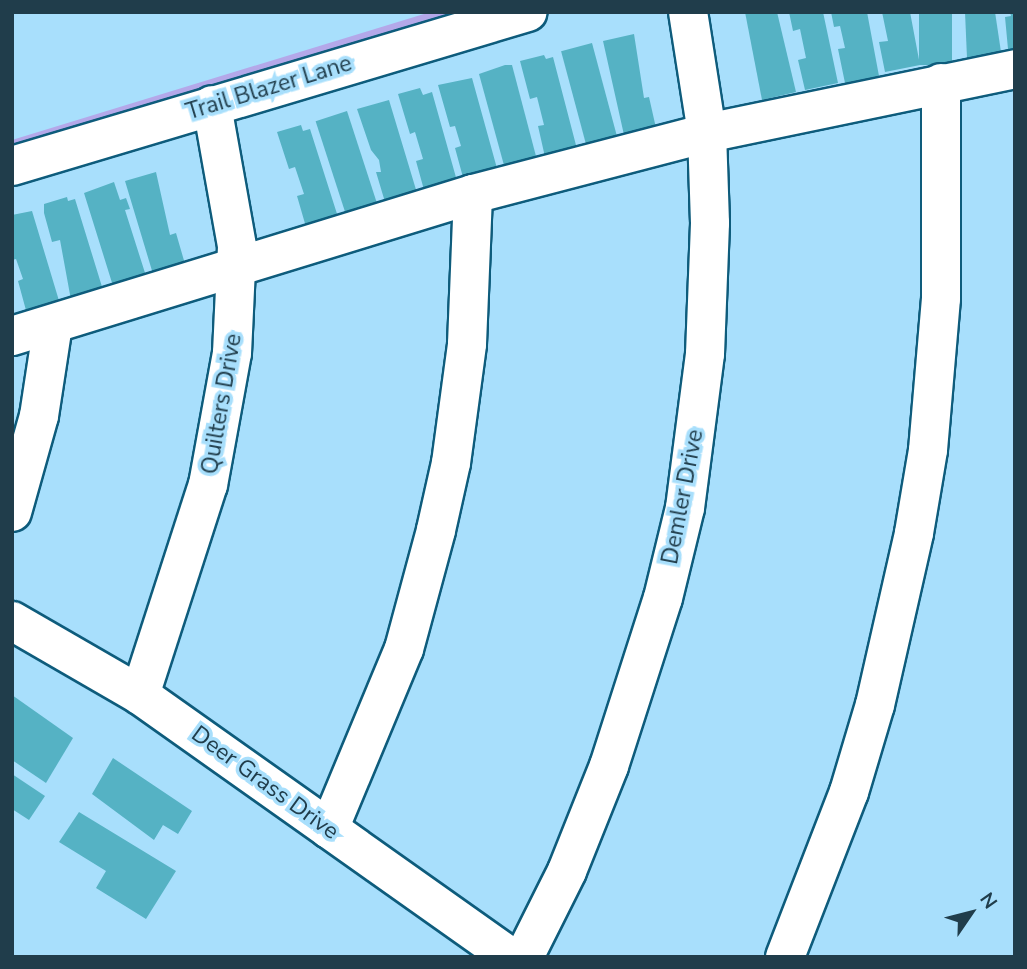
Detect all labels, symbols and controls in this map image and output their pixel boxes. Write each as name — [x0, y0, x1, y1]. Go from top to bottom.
street label: Trail Blazer Lane — [183, 50, 355, 126]
street label: Quilters Drive — [196, 332, 248, 476]
street label: Demler Drive — [656, 427, 710, 567]
street label: Deer Grass Drive — [186, 720, 344, 846]
north arrow — [936, 878, 1006, 948]
text: N — [973, 888, 1003, 914]

